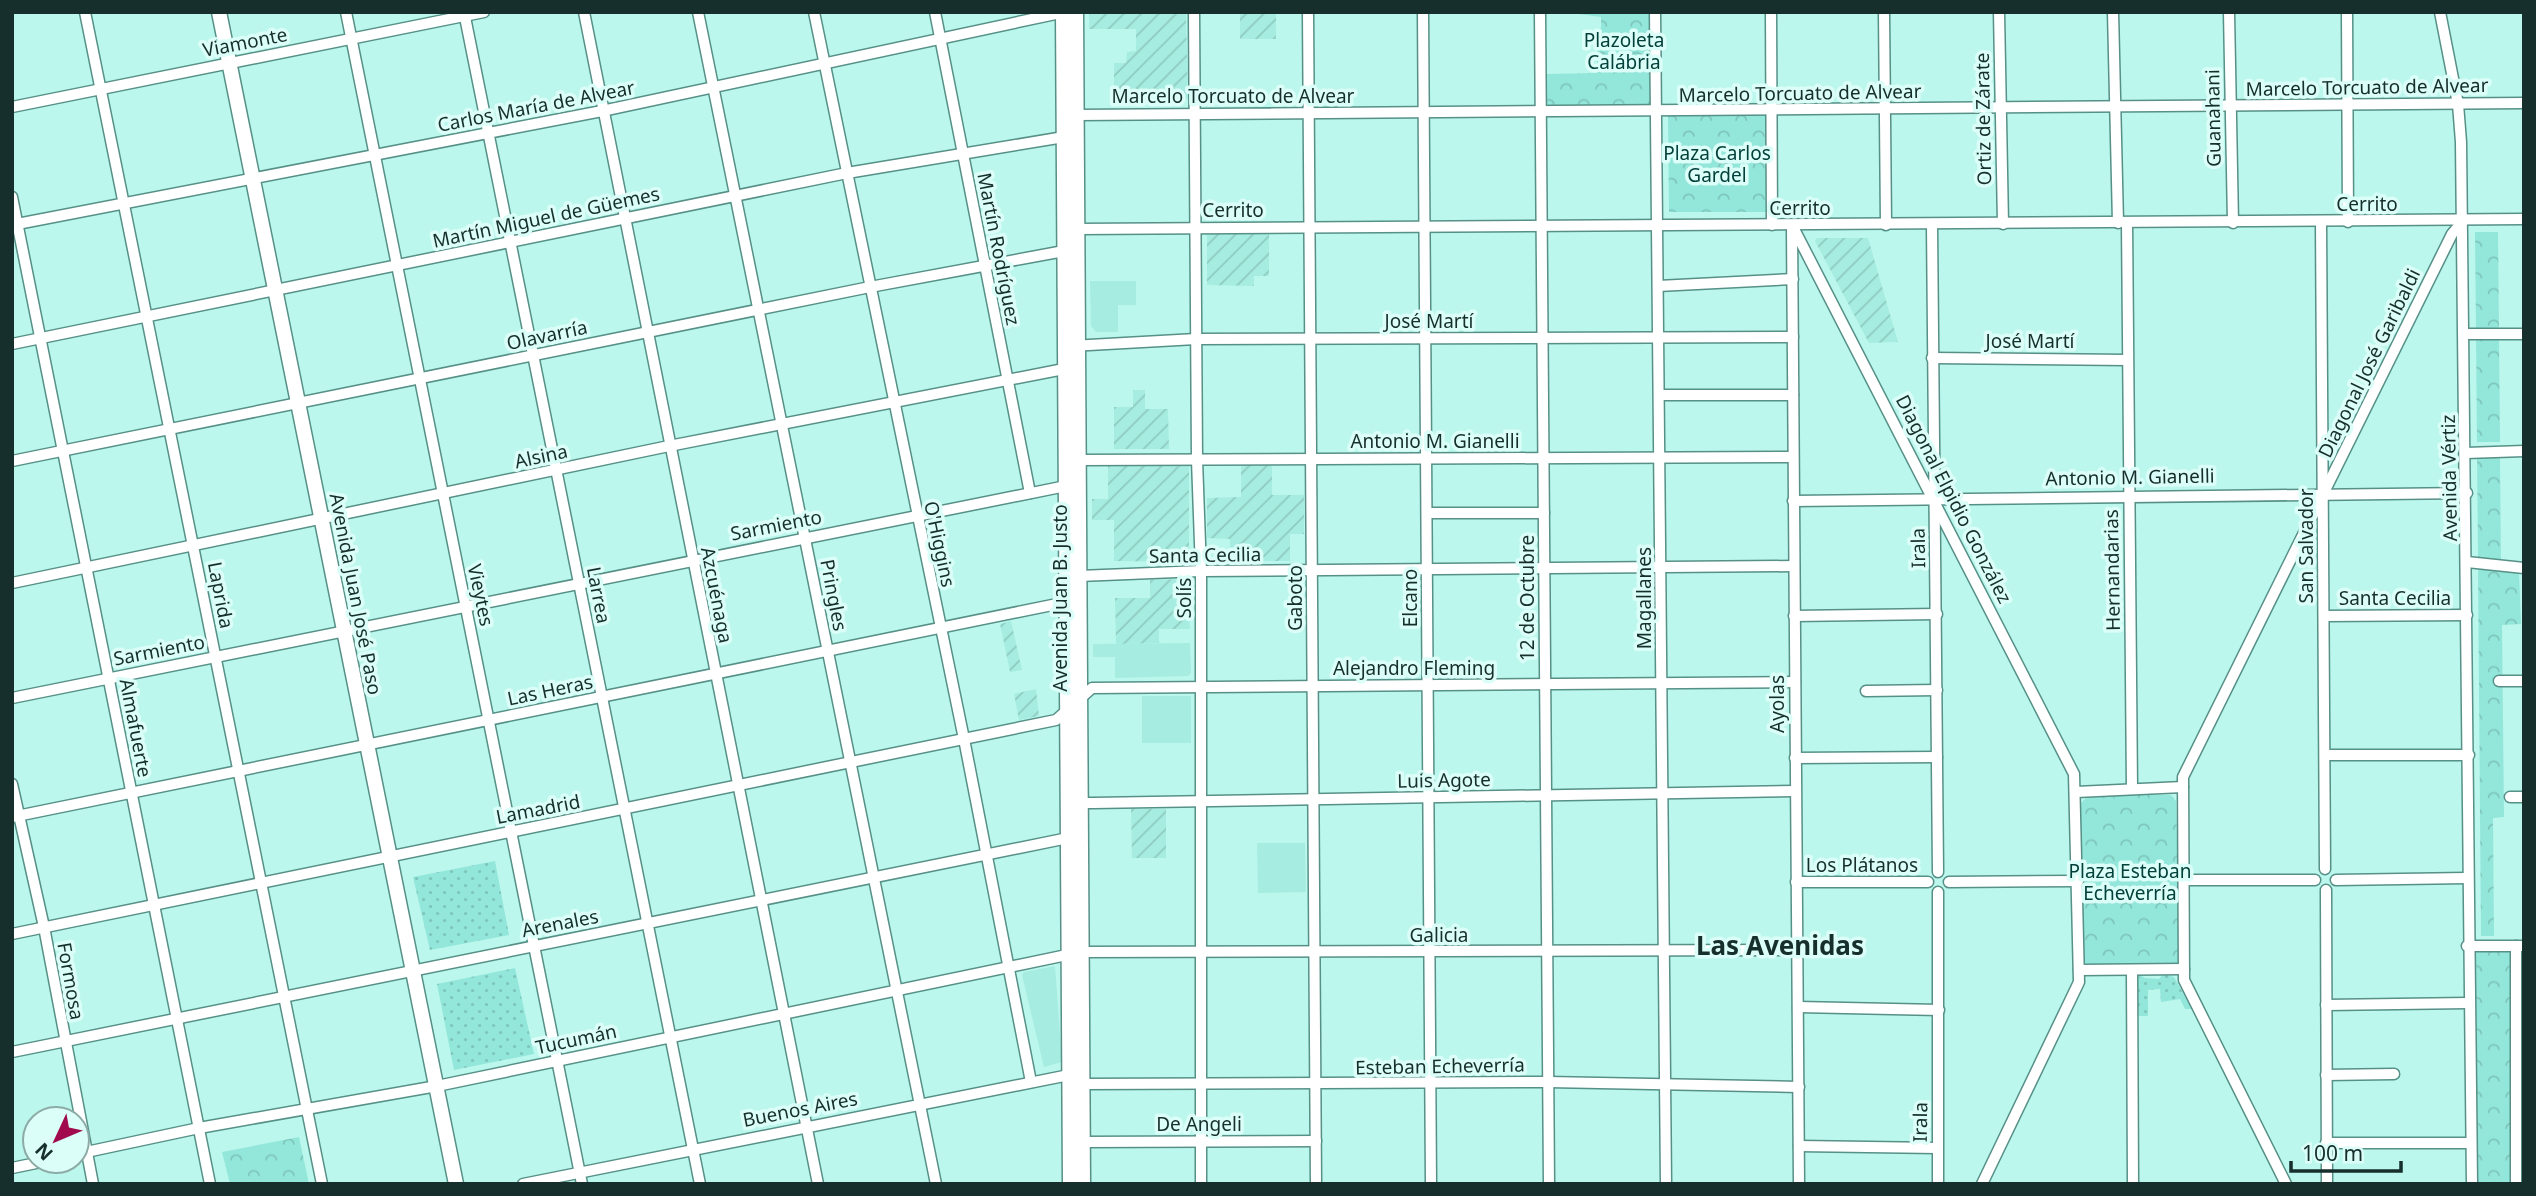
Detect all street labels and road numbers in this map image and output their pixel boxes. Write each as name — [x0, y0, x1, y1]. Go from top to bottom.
street label: Viamonte — [201, 21, 289, 63]
street label: Ortiz de Zárate — [1969, 52, 1997, 186]
street label: Guanahani — [2199, 69, 2227, 167]
street label: Marcelo Torcuato de Alvear — [2245, 72, 2489, 102]
street label: Carlos María de Alvear — [435, 74, 637, 138]
street label: Marcelo Torcuato de Alvear — [1678, 78, 1922, 108]
street label: Marcelo Torcuato de Alvear — [1112, 83, 1355, 109]
street label: Martín Rodríguez — [971, 171, 1027, 328]
street label: Martín Miguel de Güemes — [430, 180, 662, 254]
street label: Cerrito — [2336, 191, 2398, 217]
street label: Cerrito — [1769, 195, 1831, 221]
street label: Cerrito — [1202, 197, 1264, 223]
street label: Diagonal José Garibaldi — [2312, 264, 2426, 462]
street label: José Martí — [1383, 308, 1475, 334]
street label: Olavarría — [504, 314, 590, 356]
street label: José Martí — [1984, 328, 2076, 354]
street label: Diagonal Elpidio González — [1890, 390, 2018, 608]
street label: Avenida Vértiz — [2435, 414, 2463, 542]
street label: Antonio M. Gianelli — [1350, 428, 1520, 454]
street label: Alsina — [512, 438, 570, 474]
street label: Antonio M. Gianelli — [2045, 463, 2215, 491]
street label: San Salvador — [2293, 488, 2319, 604]
street label: Avenida Juan José Paso — [324, 491, 388, 697]
street label: O'Higgins — [918, 499, 962, 589]
street label: Sarmiento — [728, 503, 824, 547]
street label: Avenida Juan B. Justo — [1047, 504, 1073, 692]
street label: Hernandarias — [2098, 509, 2126, 631]
street label: Irala — [1905, 528, 1931, 568]
street label: 12 de Octubre — [1514, 535, 1540, 661]
street label: Santa Cecilia — [1149, 541, 1261, 569]
street label: Azcuénaga — [695, 545, 739, 645]
street label: Magallanes — [1631, 547, 1657, 649]
street label: Pringles — [814, 557, 854, 633]
street label: Laprida — [202, 559, 240, 631]
street label: Vieytes — [462, 561, 500, 629]
street label: Larrea — [581, 564, 617, 626]
street label: Gaboto — [1282, 565, 1308, 631]
street label: Elcano — [1397, 569, 1423, 627]
street label: Solís — [1171, 578, 1197, 618]
street label: Santa Cecilia — [2339, 585, 2451, 611]
street label: Sarmiento — [111, 628, 207, 672]
street label: Alejandro Fleming — [1333, 655, 1495, 681]
street label: Las Heras — [505, 668, 595, 712]
street label: Ayolas — [1764, 675, 1790, 733]
street label: Almafuerte — [114, 676, 158, 780]
street label: Luis Agote — [1397, 766, 1491, 794]
street label: Lamadrid — [494, 788, 582, 830]
street label: Los Plátanos — [1806, 852, 1918, 878]
street label: Arenales — [520, 903, 600, 943]
street label: Galicia — [1410, 922, 1468, 948]
street label: Formosa — [51, 940, 91, 1022]
street label: Tucumán — [533, 1018, 619, 1060]
street label: Esteban Echeverría — [1355, 1052, 1525, 1080]
street label: Buenos Aires — [740, 1085, 860, 1133]
street label: Irala — [1907, 1102, 1933, 1142]
street label: De Angeli — [1156, 1111, 1242, 1137]

